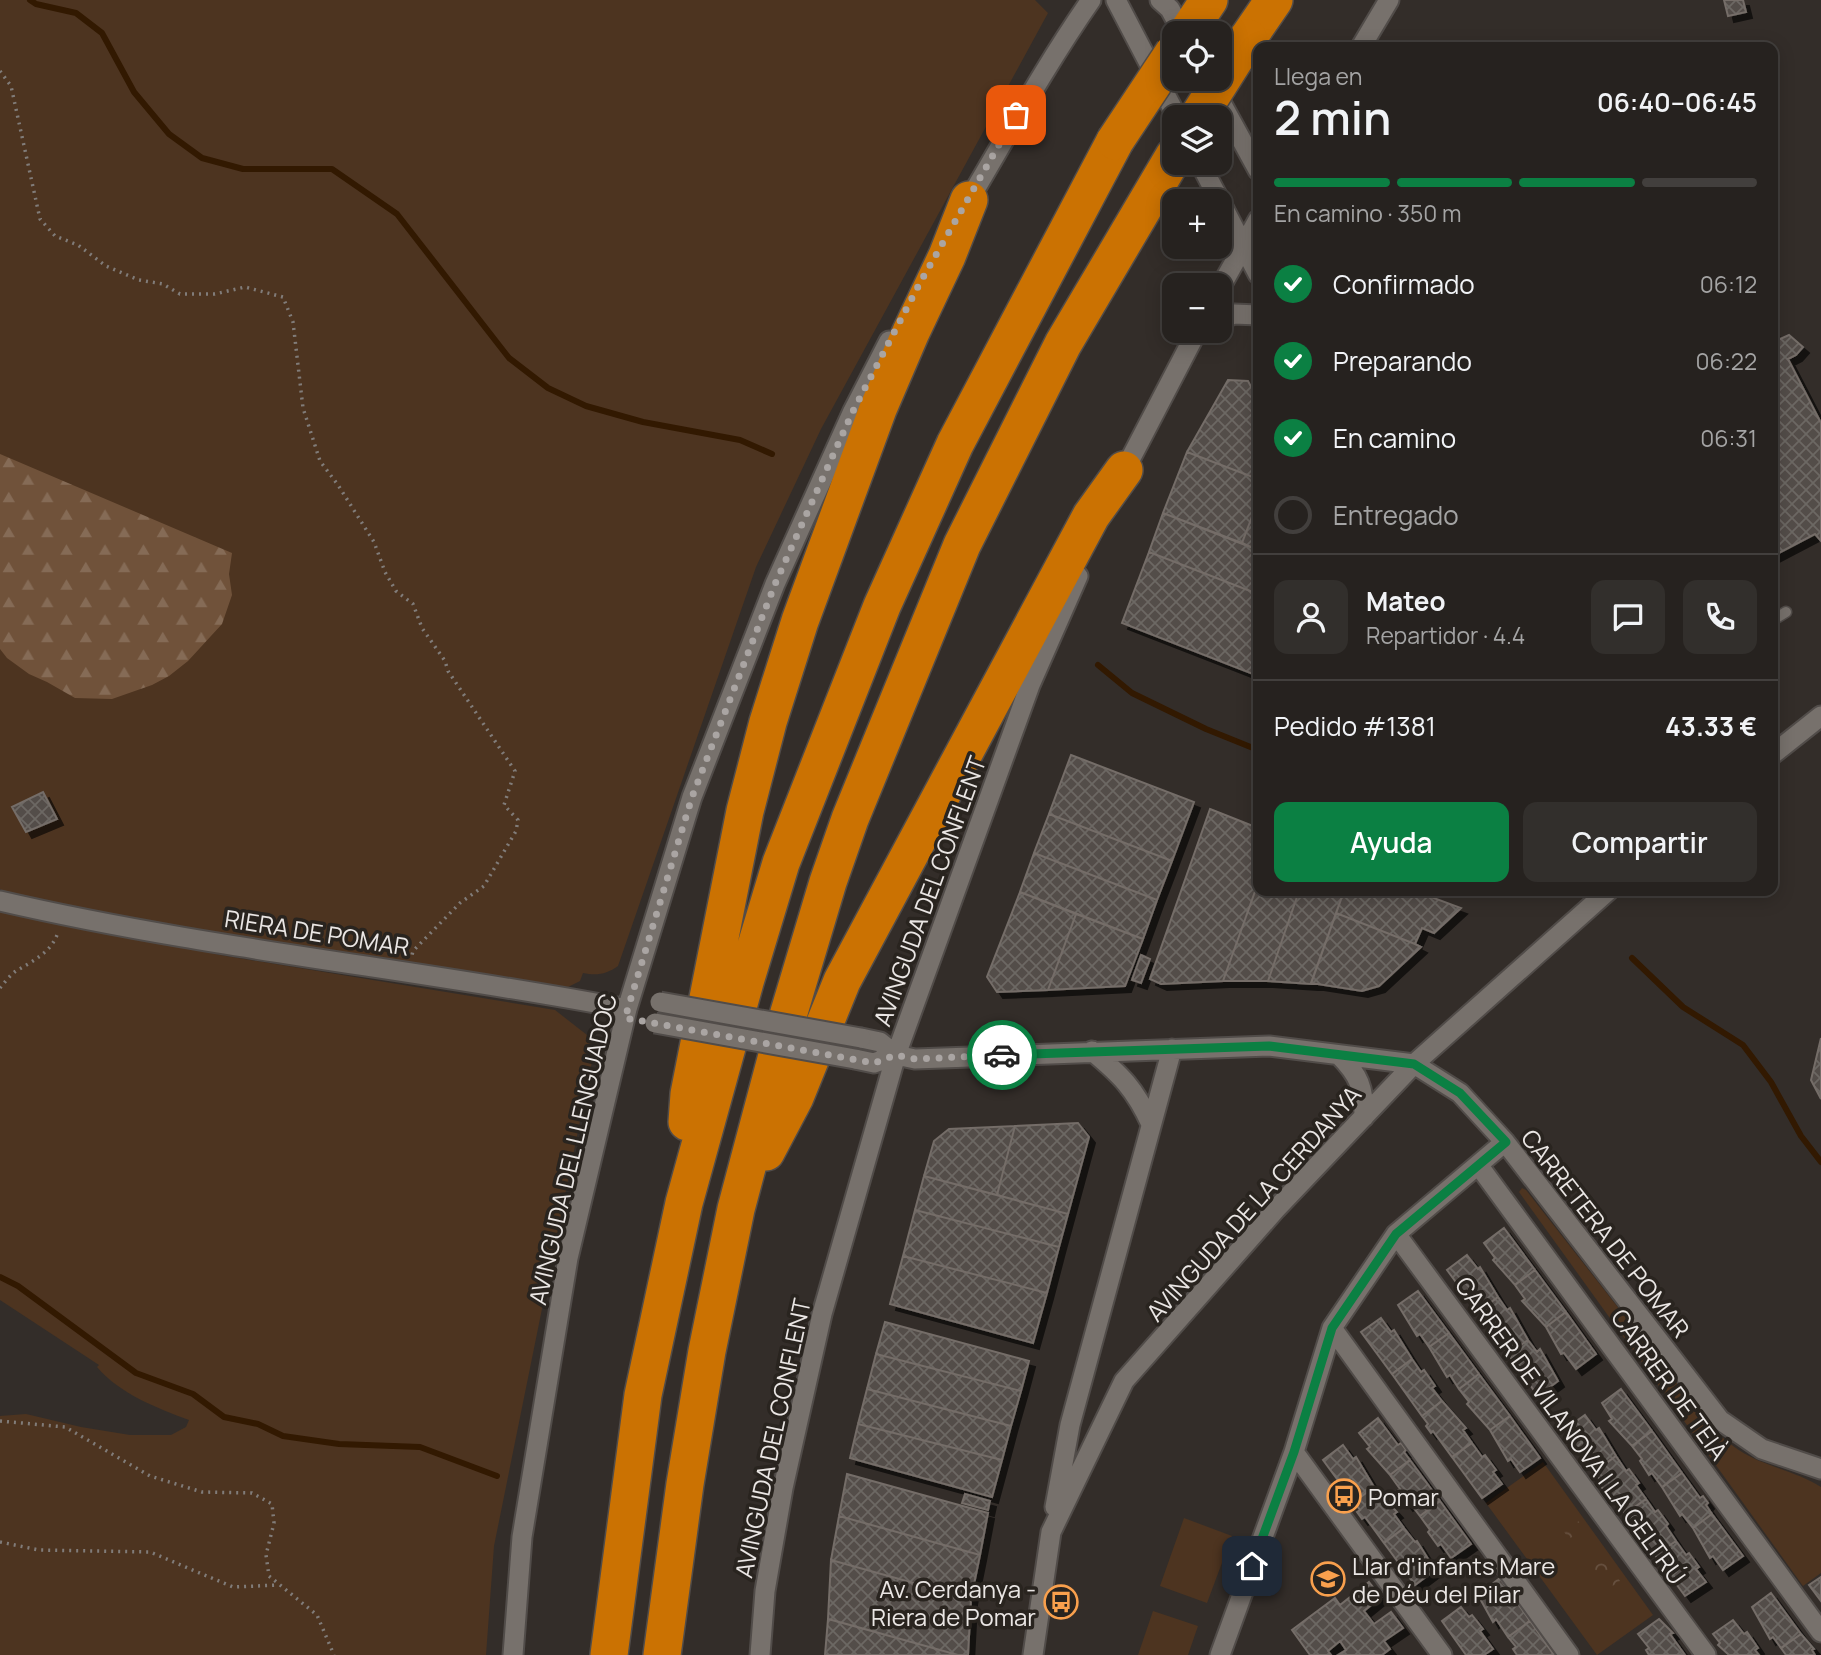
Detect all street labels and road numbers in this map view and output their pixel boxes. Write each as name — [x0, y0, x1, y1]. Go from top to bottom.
street label: AVINGUDA DEL CONFLENT — [865, 751, 993, 1030]
street label: RIERA DE POMAR — [222, 901, 412, 963]
street label: AVINGUDA DEL LLENGUADOC — [520, 990, 624, 1308]
street label: AVINGUDA DE LA CERDANYA — [1138, 1078, 1368, 1328]
street label: CARRETERA DE POMAR — [1514, 1122, 1698, 1344]
street label: CARRER DE VILANOVA I LA GELTRÚ — [1448, 1269, 1694, 1591]
street label: AVINGUDA DEL CONFLENT — [726, 1295, 818, 1581]
street label: CARRER DE TEIÀ — [1604, 1302, 1736, 1466]

